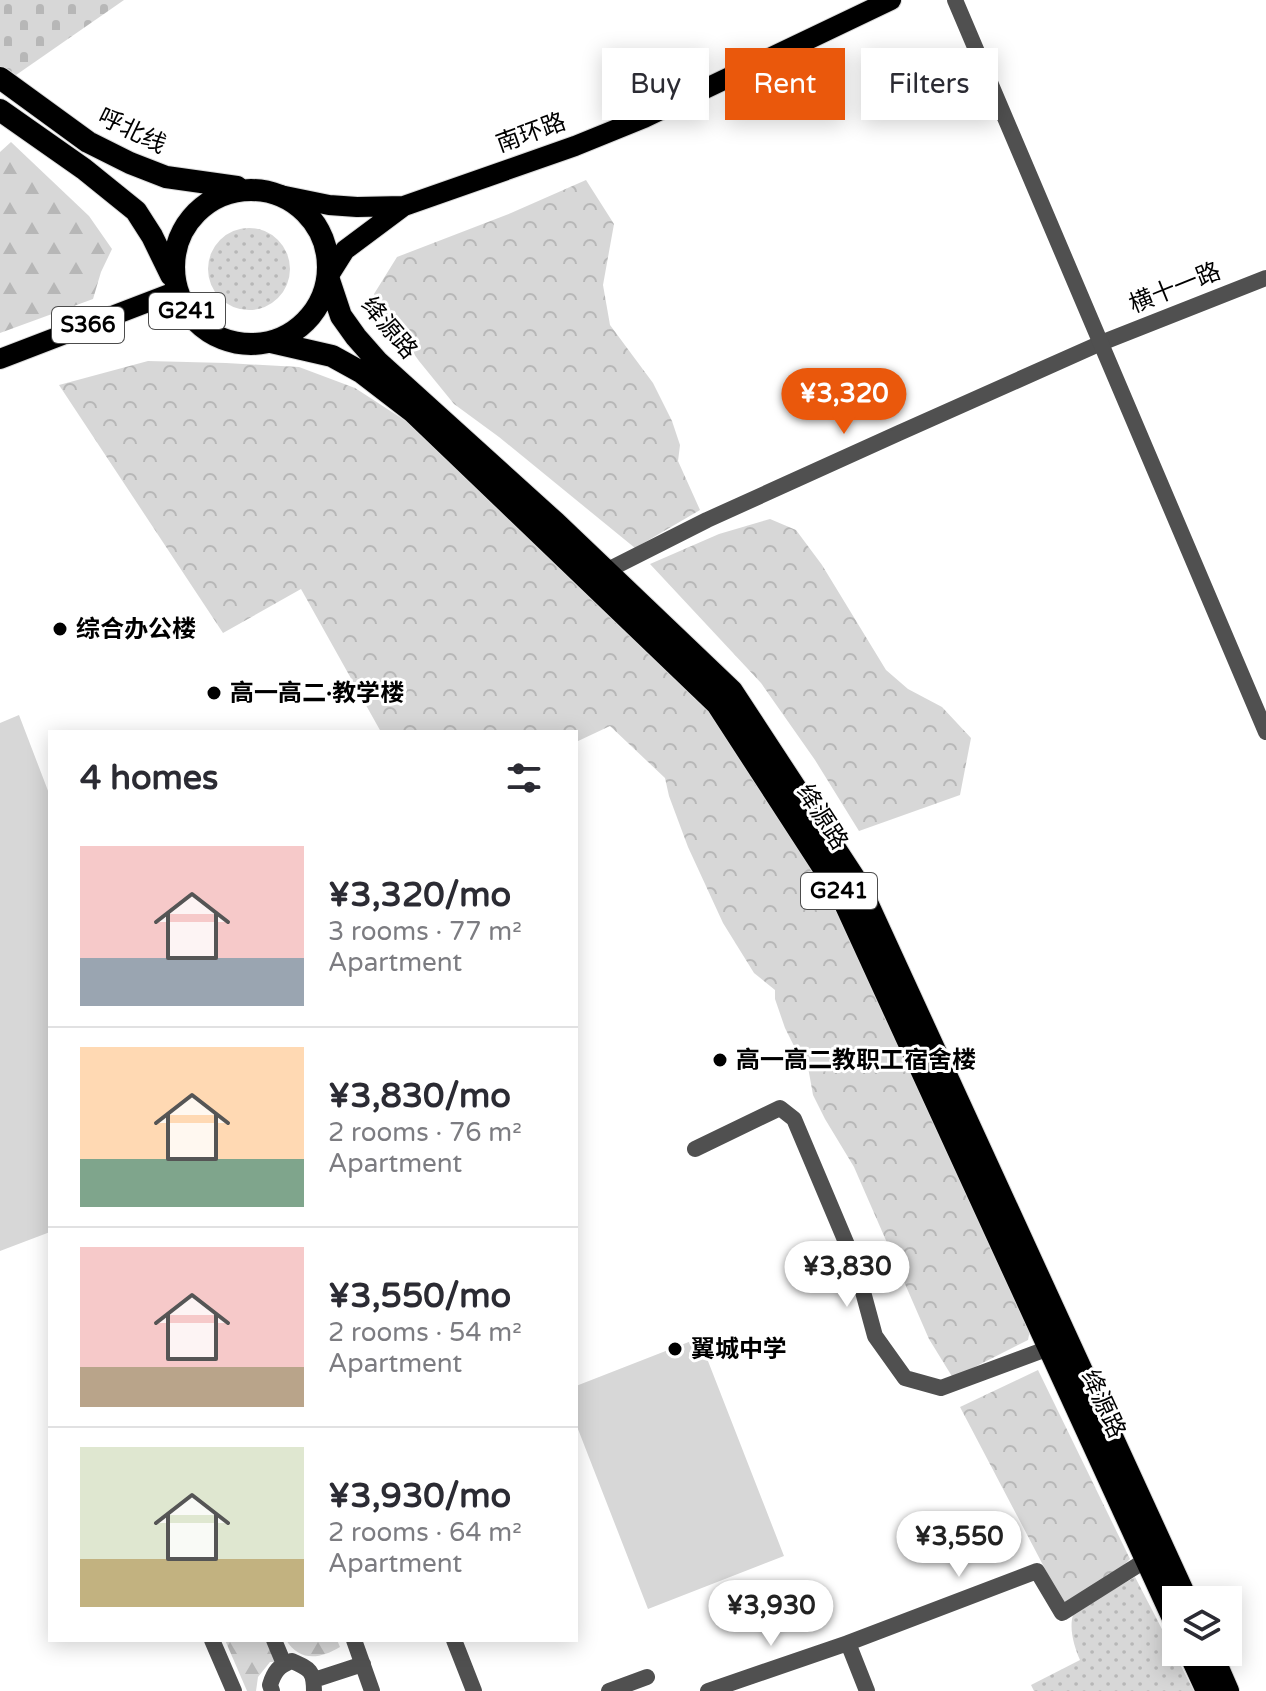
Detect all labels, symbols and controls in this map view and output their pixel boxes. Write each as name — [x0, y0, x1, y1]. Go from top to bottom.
chip: Buy — [602, 48, 709, 120]
chip: Rent — [725, 48, 845, 120]
chip: Filters — [861, 48, 998, 120]
street label: 呼北线 — [93, 102, 171, 160]
street label: 南环路 — [492, 107, 570, 159]
street label: 横十一路 — [1125, 257, 1225, 319]
street label: 绛源路 — [355, 291, 423, 365]
road number: G241 — [149, 293, 225, 329]
road number: S366 — [52, 307, 124, 343]
pin: ¥3,320 — [779, 368, 909, 436]
text: ¥3,320 — [799, 378, 889, 409]
place label: 综合办公楼 — [76, 615, 196, 644]
marker: 综合办公楼 — [51, 620, 69, 638]
place label: 高一高二·教学楼 — [230, 679, 404, 708]
marker: 高一高二·教学楼 — [205, 684, 223, 702]
icon: filters — [502, 756, 546, 800]
text: 4 homes — [80, 758, 218, 799]
street label: 绛源路 — [790, 779, 854, 855]
road number: G241 — [801, 873, 877, 909]
text: ¥3,320/mo — [328, 875, 511, 916]
icon: home — [144, 878, 240, 974]
text: 3 rooms · 77 m² — [328, 916, 522, 947]
text: Apartment — [328, 947, 462, 978]
place label: 高一高二教职工宿舍楼 — [736, 1046, 976, 1075]
marker: 高一高二教职工宿舍楼 — [711, 1051, 729, 1069]
text: ¥3,830/mo — [328, 1076, 511, 1117]
icon: home — [144, 1079, 240, 1175]
text: 2 rooms · 76 m² — [328, 1117, 522, 1148]
text: Apartment — [328, 1148, 462, 1179]
pin: ¥3,830 — [782, 1241, 912, 1309]
text: ¥3,830 — [802, 1251, 892, 1282]
text: ¥3,550/mo — [328, 1276, 511, 1317]
icon: home — [144, 1279, 240, 1375]
text: 2 rooms · 54 m² — [328, 1317, 522, 1348]
place label: 翼城中学 — [691, 1335, 787, 1364]
marker: 翼城中学 — [666, 1340, 684, 1358]
text: Apartment — [328, 1348, 462, 1379]
street label: 绛源路 — [1075, 1365, 1131, 1443]
text: ¥3,930/mo — [328, 1476, 511, 1517]
icon: home — [144, 1479, 240, 1575]
pin: ¥3,550 — [894, 1511, 1024, 1579]
text: 2 rooms · 64 m² — [328, 1517, 522, 1548]
text: ¥3,550 — [914, 1521, 1004, 1552]
text: Apartment — [328, 1548, 462, 1579]
pin: ¥3,930 — [706, 1580, 836, 1648]
map controls — [1162, 1586, 1242, 1666]
button: layers — [1162, 1586, 1242, 1666]
text: ¥3,930 — [726, 1590, 816, 1621]

